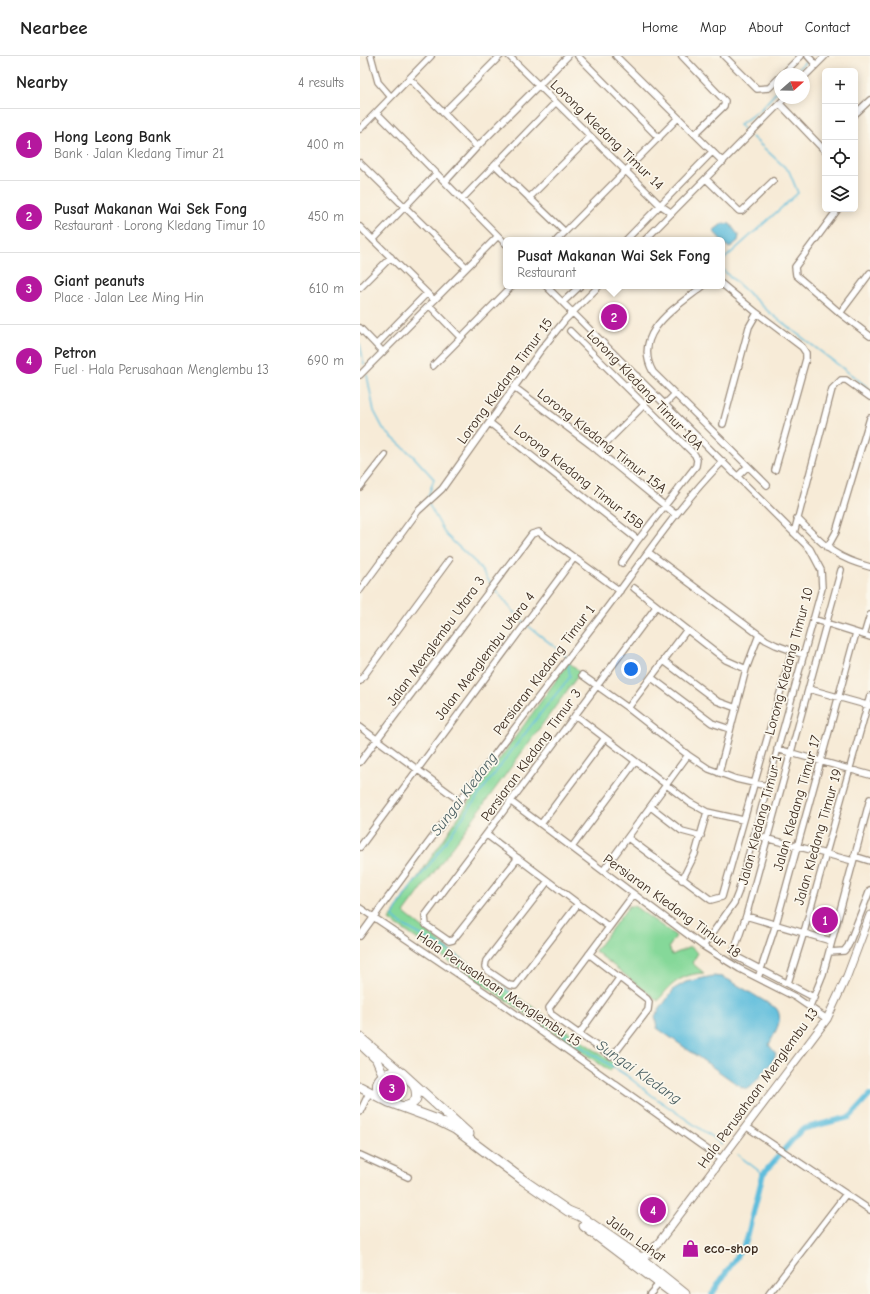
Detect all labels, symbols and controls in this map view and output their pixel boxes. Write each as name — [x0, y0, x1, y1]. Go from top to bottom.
text: Nearbee — [20, 17, 88, 39]
text: Home — [642, 19, 678, 36]
text: Map — [700, 19, 726, 36]
text: About — [748, 19, 783, 36]
text: Contact — [805, 19, 850, 36]
north arrow — [774, 68, 810, 104]
map controls — [822, 68, 858, 212]
button: + — [822, 68, 858, 104]
text: Nearby — [16, 73, 67, 92]
text: 4 results — [298, 75, 344, 90]
street label: Lorong Kledang Timur 14 — [547, 76, 667, 194]
button: − — [822, 104, 858, 140]
text: Hong Leong Bank — [54, 128, 171, 146]
text: 1 — [26, 137, 32, 152]
text: 400 m — [307, 137, 344, 152]
button: locate — [822, 140, 858, 176]
text: Bank · Jalan Kledang Timur 21 — [54, 146, 224, 161]
button: layers — [822, 176, 858, 212]
text: Pusat Makanan Wai Sek Fong — [54, 200, 248, 218]
text: 2 — [26, 209, 32, 224]
text: 450 m — [308, 209, 344, 224]
text: Restaurant · Lorong Kledang Timur 10 — [54, 218, 265, 233]
popup — [503, 237, 725, 289]
text: Pusat Makanan Wai Sek Fong — [517, 247, 711, 265]
text: Restaurant — [517, 265, 576, 280]
text: Giant peanuts — [54, 272, 144, 290]
text: 3 — [26, 281, 32, 296]
text: 610 m — [309, 281, 344, 296]
text: Place · Jalan Lee Ming Hin — [54, 290, 204, 305]
pin: 2 — [601, 302, 627, 332]
street label: Lorong Kledang Timur 15 — [454, 315, 556, 447]
street label: Lorong Kledang Timur 10A — [583, 326, 707, 454]
text: Petron — [54, 344, 96, 362]
text: 4 — [26, 353, 32, 368]
text: 690 m — [307, 353, 344, 368]
text: Fuel · Hala Perusahaan Menglembu 13 — [54, 362, 269, 377]
street label: Lorong Kledang Timur 15A — [534, 385, 670, 497]
street label: Lorong Kledang Timur 15B — [511, 421, 648, 533]
street label: Jalan Menglembu Utara 3 — [383, 573, 489, 709]
street label: Lorong Kledang Timur 10 — [761, 585, 817, 737]
street label: Jalan Menglembu Utara 4 — [431, 589, 539, 723]
street label: Persiaran Kledang Timur 1 — [490, 602, 598, 738]
your location — [621, 659, 641, 679]
street label: Persiaran Kledang Timur 3 — [477, 685, 585, 825]
street label: Jalan Kledang Timur 17 — [769, 733, 825, 873]
water label: Sungai Kledang — [427, 749, 501, 839]
street label: Jalan Kledang Timur 1 — [734, 753, 786, 887]
street label: Jalan Kledang Timur 19 — [790, 767, 846, 907]
street label: Persiaran Kledang Timur 18 — [600, 850, 744, 962]
pin: 1 — [812, 905, 838, 935]
street label: Hala Perusahaan Menglembu 15 — [414, 928, 584, 1050]
street label: Hala Perusahaan Menglembu 13 — [694, 1004, 822, 1172]
water label: Sungai Kledang — [593, 1036, 685, 1108]
pin: 3 — [379, 1073, 405, 1103]
pin: 4 — [640, 1195, 666, 1225]
street label: Jalan Lahat — [603, 1212, 670, 1267]
shop icon: eco-shop — [681, 1238, 701, 1258]
place label: eco-shop — [704, 1240, 758, 1257]

